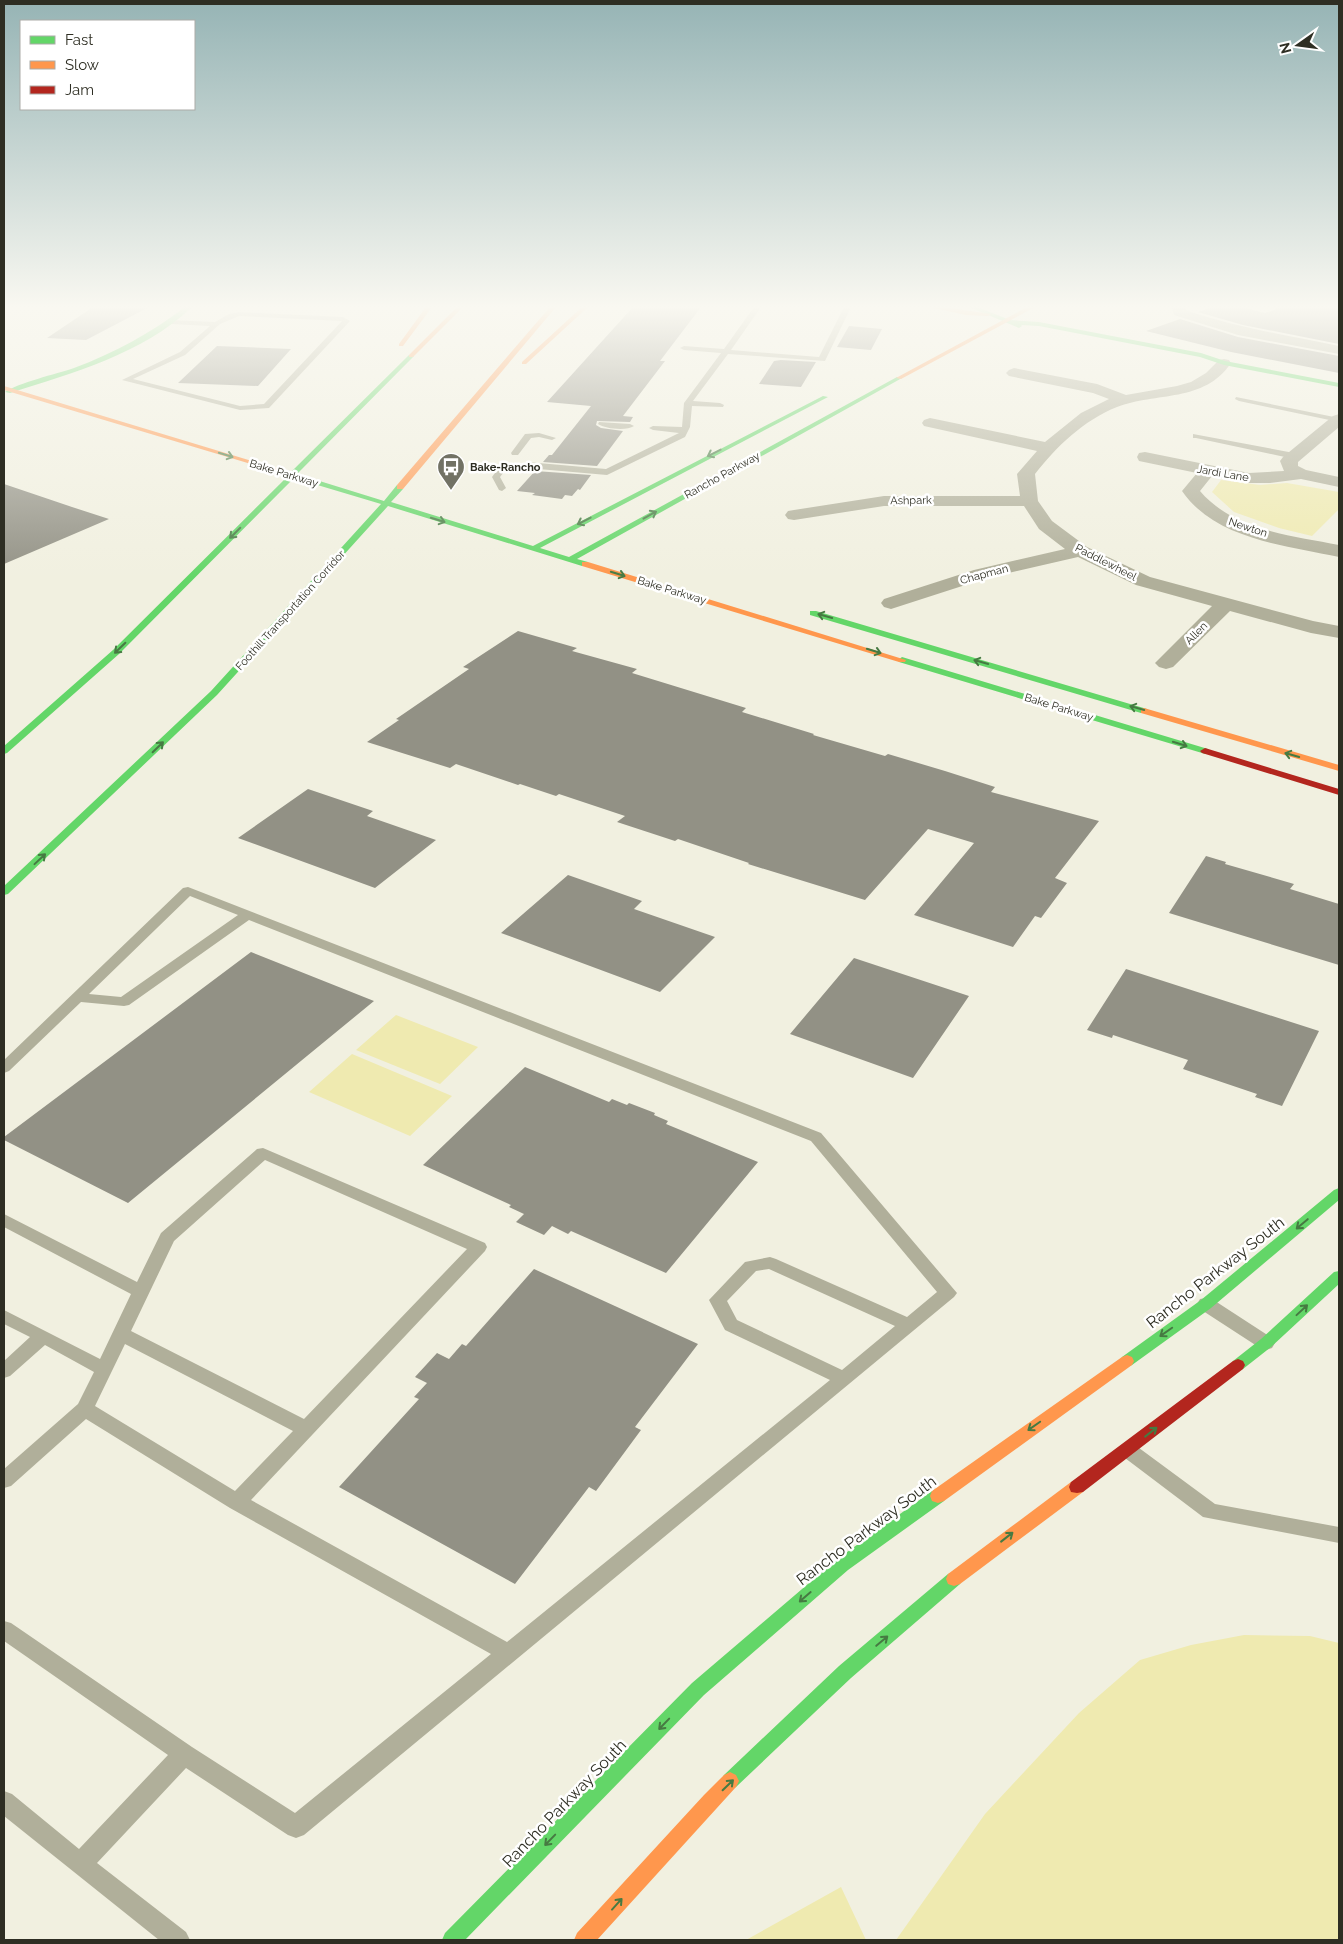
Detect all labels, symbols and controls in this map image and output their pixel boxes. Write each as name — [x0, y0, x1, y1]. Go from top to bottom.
legend — [20, 20, 195, 110]
north arrow — [1273, 20, 1323, 70]
text: Fast — [65, 31, 93, 49]
text: N — [1276, 41, 1294, 55]
text: Slow — [65, 56, 99, 74]
text: Jam — [65, 81, 94, 99]
street label: Rancho Parkway — [682, 449, 762, 502]
one-way arrow — [707, 449, 722, 458]
one-way arrow — [218, 451, 234, 461]
bus stop icon: Bake-Rancho — [436, 452, 466, 491]
street label: Bake Parkway — [248, 457, 320, 490]
place label: Bake-Rancho — [470, 461, 541, 474]
street label: Jardi Lane — [1196, 463, 1250, 485]
street label: Ashpark — [890, 494, 932, 507]
one-way arrow — [642, 510, 656, 520]
street label: Newton — [1227, 515, 1269, 540]
one-way arrow — [430, 516, 446, 526]
one-way arrow — [576, 516, 591, 526]
one-way arrow — [229, 527, 241, 540]
street label: Paddlewheel — [1073, 541, 1139, 583]
street label: Foothill Transportation Corridor — [233, 547, 348, 673]
street label: Chapman — [959, 562, 1010, 587]
one-way arrow — [610, 569, 626, 579]
street label: Bake Parkway — [636, 574, 708, 607]
one-way arrow — [817, 611, 833, 621]
street label: Allen — [1182, 619, 1210, 647]
one-way arrow — [113, 642, 126, 654]
one-way arrow — [866, 647, 882, 657]
one-way arrow — [973, 657, 989, 667]
street label: Bake Parkway — [1023, 691, 1095, 724]
one-way arrow — [1129, 703, 1145, 713]
one-way arrow — [1172, 740, 1188, 750]
one-way arrow — [152, 741, 164, 753]
one-way arrow — [1285, 749, 1301, 759]
one-way arrow — [33, 853, 46, 865]
street label: Rancho Parkway South — [1143, 1213, 1288, 1332]
one-way arrow — [1296, 1219, 1309, 1230]
one-way arrow — [1295, 1305, 1308, 1316]
one-way arrow — [1159, 1327, 1173, 1337]
one-way arrow — [1027, 1421, 1041, 1431]
one-way arrow — [1144, 1427, 1158, 1437]
street label: Rancho Parkway South — [793, 1472, 940, 1589]
one-way arrow — [1001, 1532, 1014, 1543]
one-way arrow — [799, 1591, 812, 1602]
one-way arrow — [875, 1635, 888, 1646]
one-way arrow — [658, 1718, 670, 1730]
street label: Rancho Parkway South — [499, 1736, 630, 1871]
one-way arrow — [721, 1779, 734, 1791]
one-way arrow — [544, 1834, 556, 1846]
one-way arrow — [611, 1898, 623, 1911]

